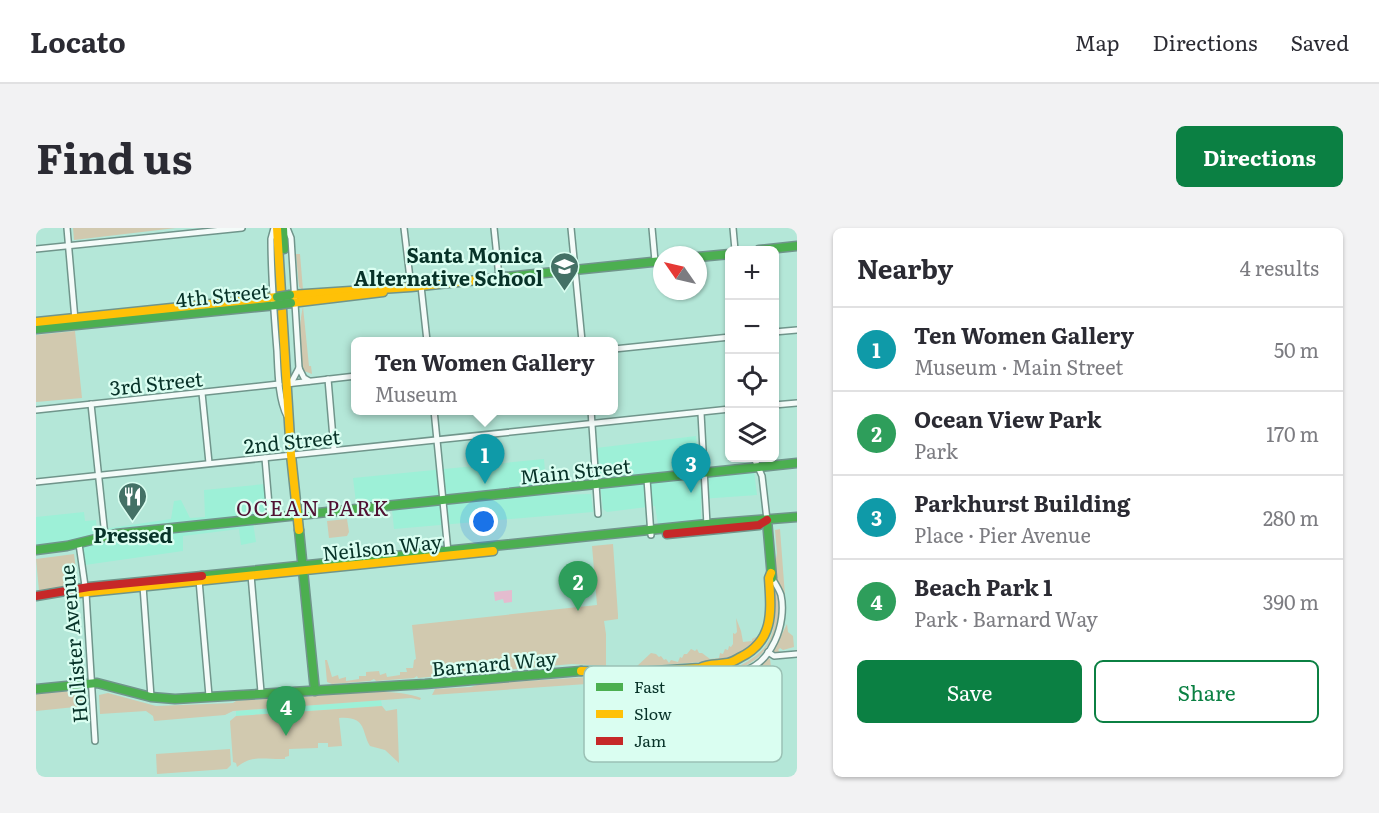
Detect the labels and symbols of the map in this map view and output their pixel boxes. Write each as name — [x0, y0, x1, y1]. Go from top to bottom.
place label: Santa Monica Alternative School — [354, 239, 543, 292]
north arrow — [653, 246, 707, 300]
school or university icon: Santa Monica Alternative School — [548, 250, 580, 292]
street label: 4th Street — [174, 274, 270, 314]
street label: 3rd Street — [108, 362, 204, 402]
street label: 2nd Street — [242, 420, 342, 460]
pin: 1 — [466, 434, 504, 484]
pin: 3 — [672, 444, 710, 493]
street label: Main Street — [518, 449, 632, 491]
restaurant icon: Pressed — [117, 480, 149, 522]
district label: OCEAN PARK — [236, 491, 390, 522]
your location — [469, 507, 498, 536]
place label: Pressed — [93, 519, 173, 549]
street label: Neilson Way — [321, 525, 444, 567]
pin: 2 — [558, 562, 598, 611]
street label: Hollister Avenue — [50, 564, 94, 724]
street label: Barnard Way — [430, 642, 558, 682]
legend — [584, 666, 782, 762]
text: Fast — [634, 674, 666, 698]
pin: 4 — [266, 686, 306, 736]
text: Slow — [634, 701, 672, 725]
text: Jam — [634, 728, 667, 752]

